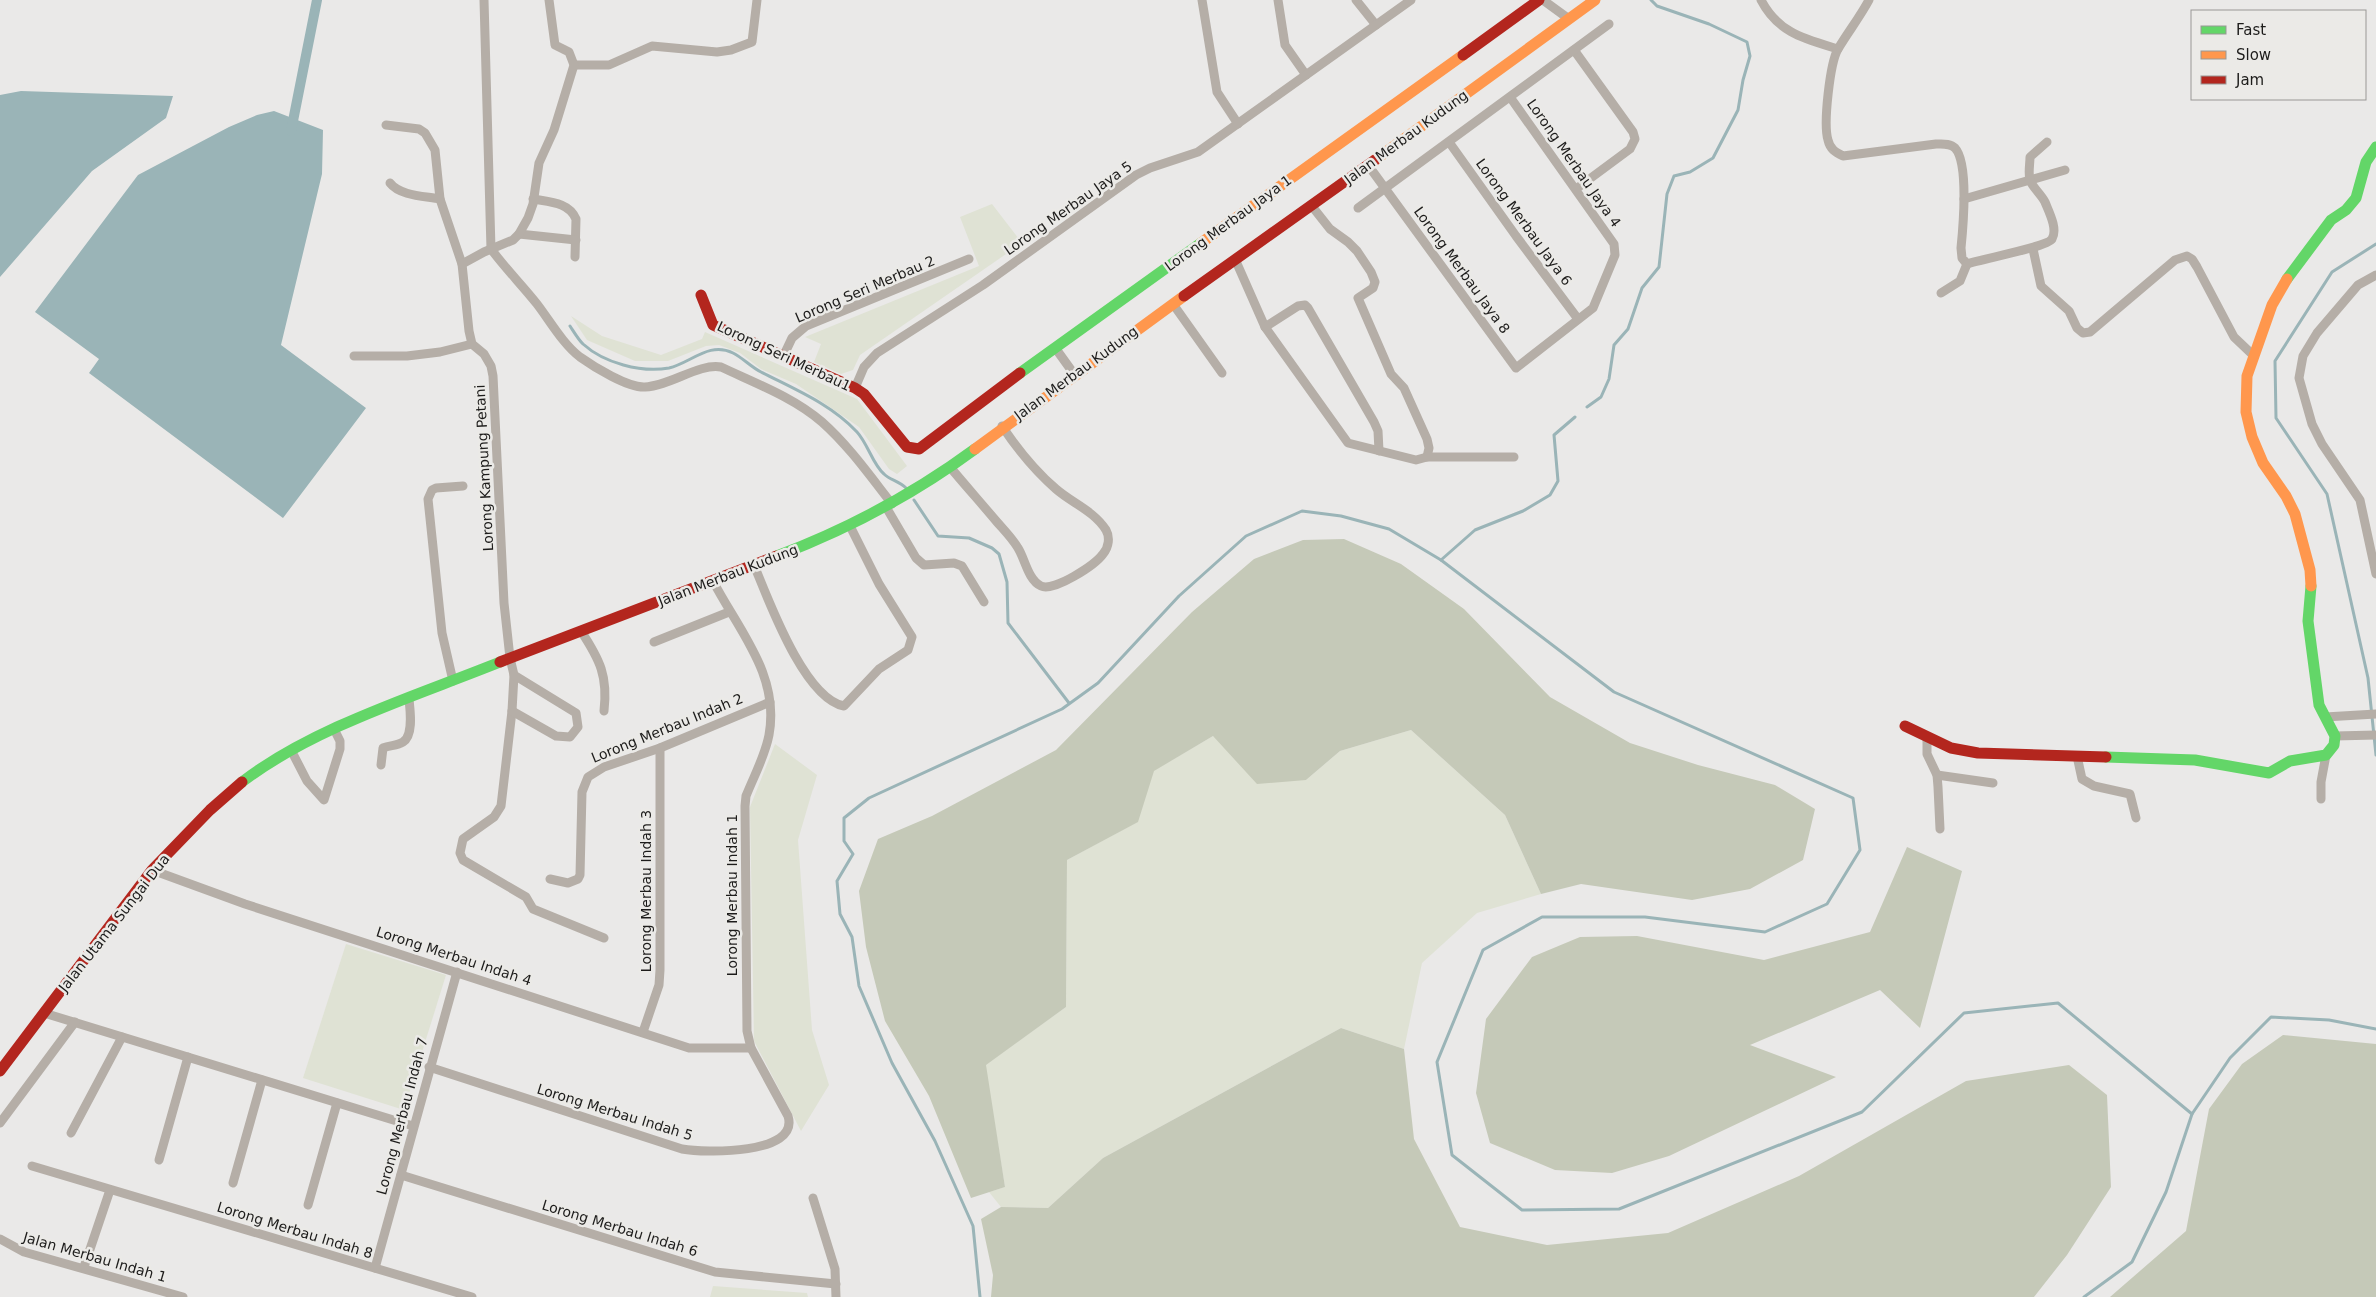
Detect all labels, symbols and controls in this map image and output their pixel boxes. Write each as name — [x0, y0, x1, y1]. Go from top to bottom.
legend — [2191, 10, 2366, 100]
text: Fast — [2236, 21, 2266, 39]
text: Slow — [2236, 46, 2271, 64]
text: Jam — [2235, 71, 2264, 89]
street label: Jalan Merbau Kudung — [1340, 87, 1471, 188]
street label: Lorong Merbau Jaya 4 — [1524, 96, 1624, 230]
street label: Lorong Merbau Jaya 6 — [1473, 156, 1575, 288]
street label: Lorong Merbau Jaya 5 — [1001, 158, 1135, 258]
street label: Lorong Merbau Jaya 1 — [1162, 172, 1294, 274]
street label: Lorong Merbau Jaya 8 — [1411, 204, 1513, 336]
street label: Lorong Seri Merbau 2 — [793, 252, 937, 326]
street label: Lorong Seri Merbau1 — [715, 318, 853, 394]
street label: Jalan Merbau Kudung — [1010, 323, 1141, 424]
street label: Lorong Kampung Petani — [472, 384, 496, 552]
street label: Jalan Merbau Kudung — [655, 541, 800, 609]
street label: Lorong Merbau Indah 2 — [589, 690, 745, 766]
street label: Lorong Merbau Indah 3 — [638, 810, 654, 972]
street label: Lorong Merbau Indah 1 — [724, 814, 740, 976]
street label: Jalan Utama Sungai Dua — [55, 851, 173, 996]
street label: Lorong Merbau Indah 4 — [374, 923, 534, 989]
street label: Lorong Merbau Indah 7 — [373, 1036, 431, 1196]
street label: Lorong Merbau Indah 5 — [535, 1081, 695, 1143]
street label: Lorong Merbau Indah 6 — [540, 1197, 700, 1259]
street label: Lorong Merbau Indah 8 — [215, 1199, 375, 1261]
street label: Jalan Merbau Indah 1 — [20, 1229, 169, 1285]

